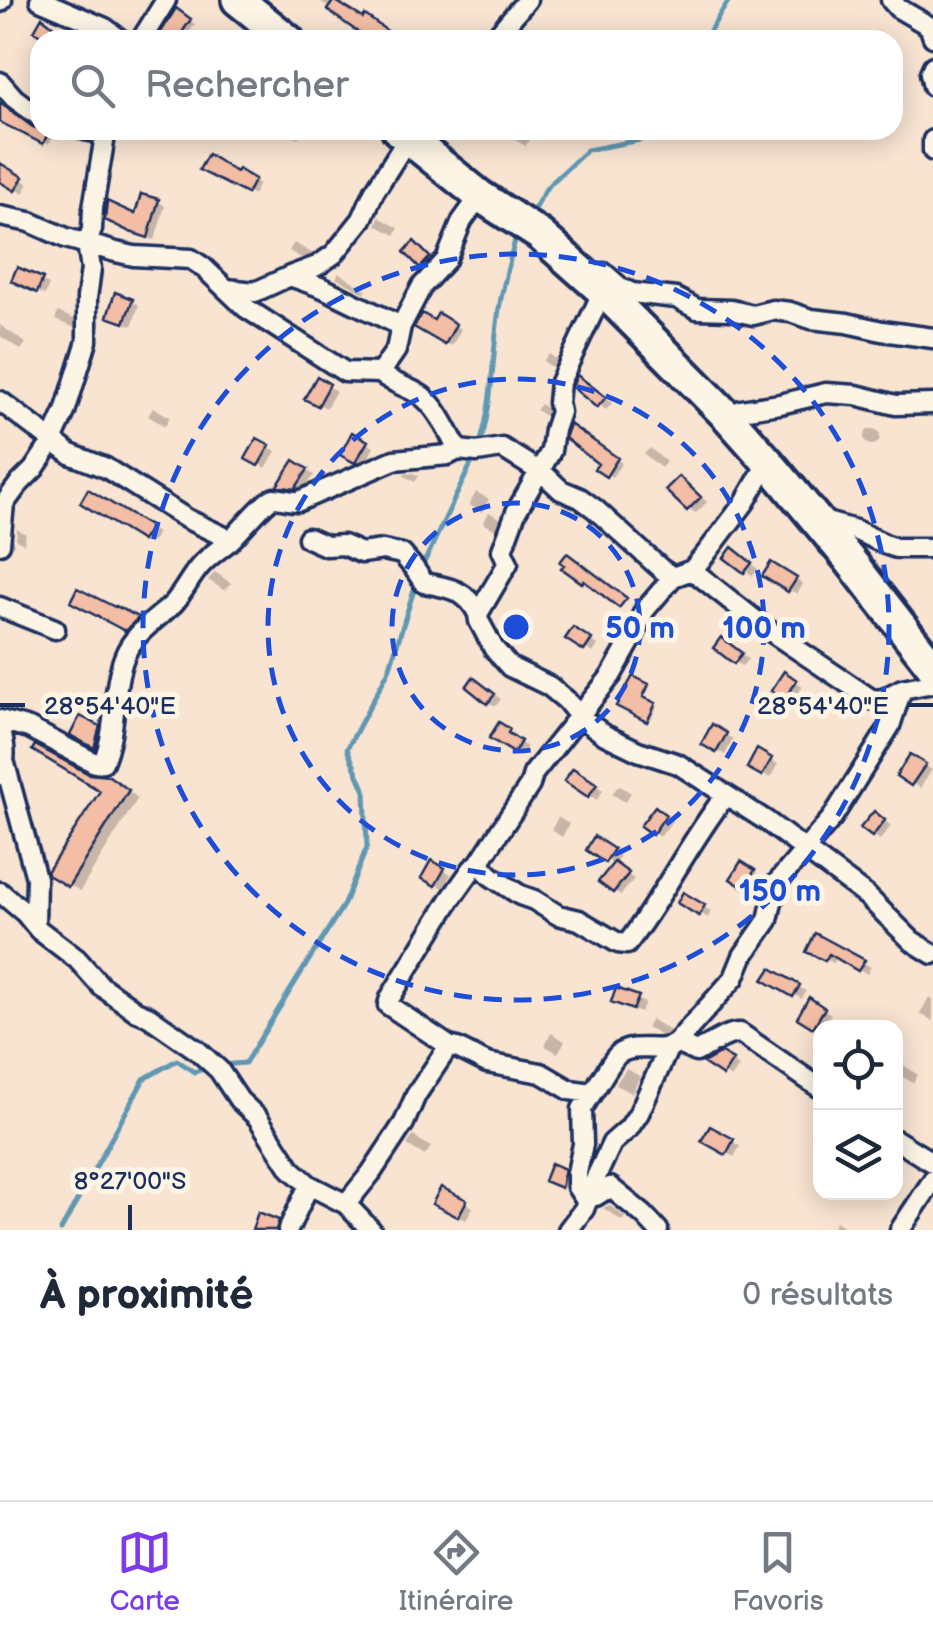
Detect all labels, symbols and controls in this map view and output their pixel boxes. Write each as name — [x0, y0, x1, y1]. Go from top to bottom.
search box — [30, 30, 903, 140]
icon: search — [65, 58, 120, 113]
text: Rechercher — [145, 63, 349, 108]
centre of rings — [498, 609, 534, 645]
text: 50 m — [605, 611, 675, 647]
text: 100 m — [722, 611, 806, 647]
text: 28°54'40"E — [44, 691, 176, 722]
text: 28°54'40"E — [757, 691, 889, 722]
text: 150 m — [739, 874, 821, 910]
map controls — [813, 1020, 903, 1200]
button: locate — [813, 1020, 903, 1110]
button: layers — [813, 1110, 903, 1200]
text: 8°27'00"S — [74, 1166, 186, 1197]
text: À proximité — [40, 1270, 253, 1321]
text: 0 résultats — [742, 1276, 893, 1315]
tab: Carte — [109, 1525, 180, 1618]
tab: Itinéraire — [399, 1525, 513, 1618]
tab: Favoris — [732, 1525, 824, 1618]

